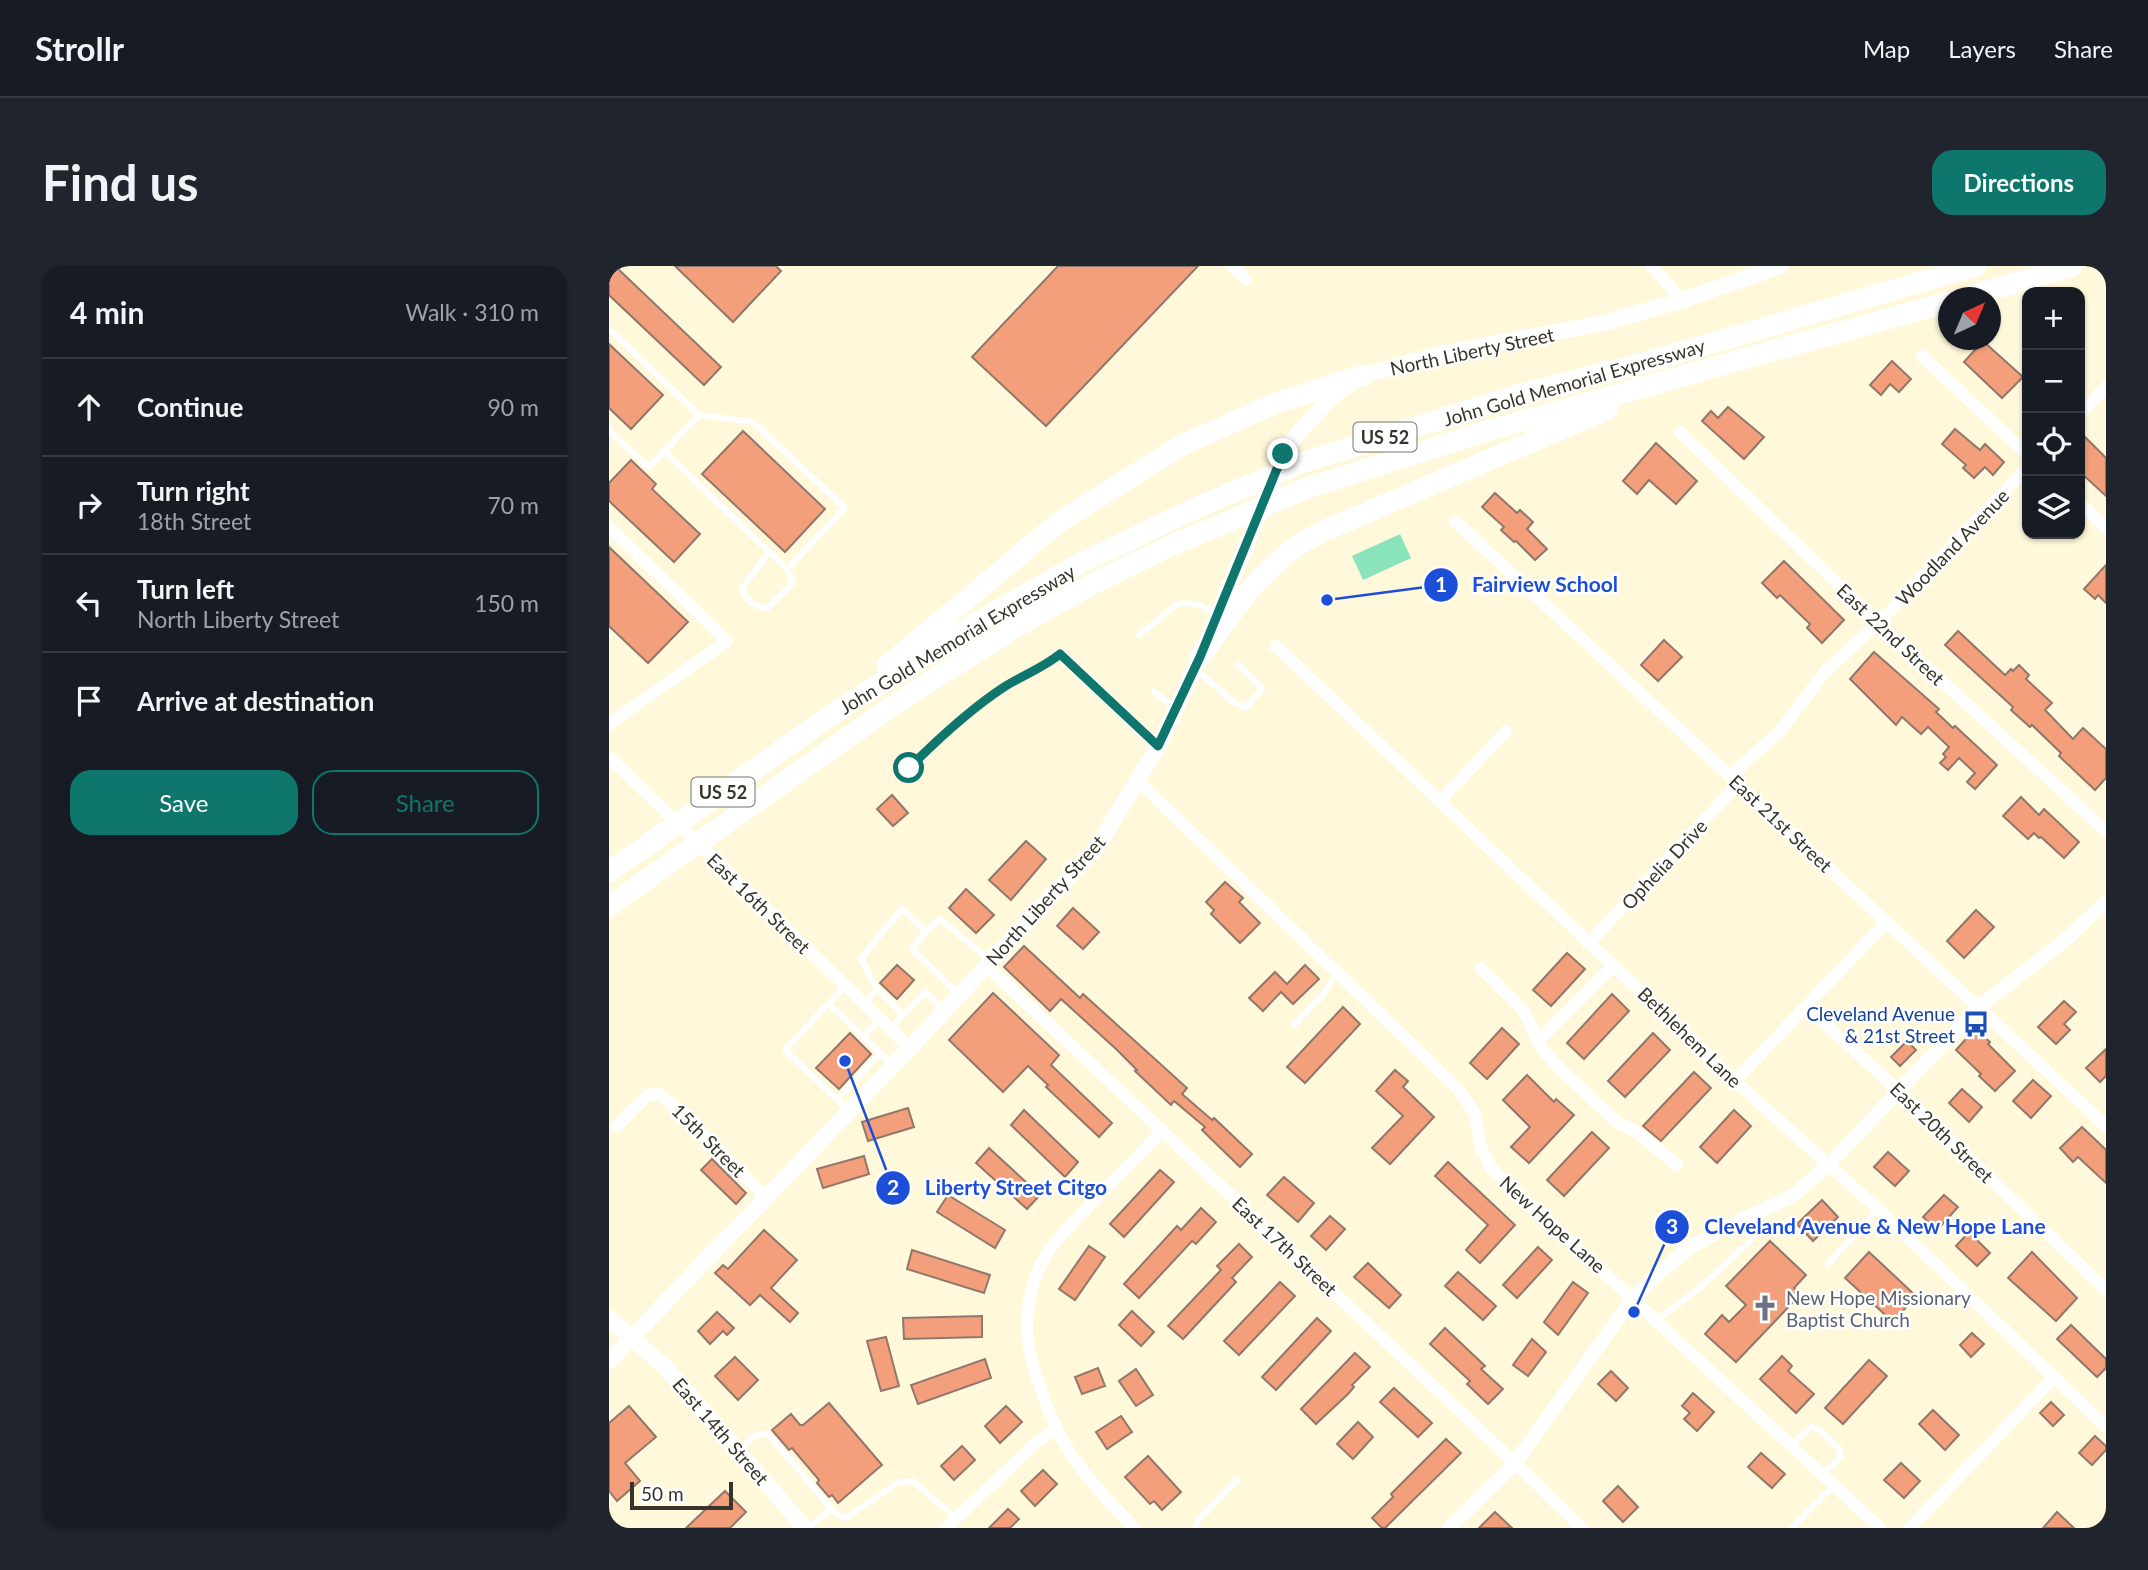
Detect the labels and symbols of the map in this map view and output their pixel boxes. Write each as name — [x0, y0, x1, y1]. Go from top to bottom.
north arrow — [1938, 287, 2001, 350]
street label: North Liberty Street — [1388, 322, 1556, 380]
street label: John Gold Memorial Expressway — [1441, 334, 1708, 430]
road number: US 52 — [1353, 422, 1417, 452]
route end — [1267, 438, 1298, 469]
street label: Woodland Avenue — [1891, 484, 2013, 610]
street label: John Gold Memorial Expressway — [835, 559, 1079, 719]
callout: Fairview School — [1423, 564, 1633, 606]
text: 1 — [1435, 571, 1447, 596]
text: Fairview School — [1472, 571, 1618, 596]
street label: East 22nd Street — [1833, 578, 1950, 690]
route start — [893, 752, 924, 783]
street label: East 21st Street — [1725, 770, 1837, 877]
road number: US 52 — [691, 778, 755, 806]
street label: Ophelia Drive — [1616, 814, 1712, 914]
street label: North Liberty Street — [981, 830, 1110, 970]
street label: East 16th Street — [703, 848, 816, 958]
street label: Bethlehem Lane — [1633, 982, 1747, 1092]
place label: Cleveland Avenue & 21st Street — [1806, 1002, 1955, 1047]
bus stop icon: Cleveland Avenue & 21st Street — [1961, 1009, 1991, 1039]
street label: East 20th Street — [1886, 1077, 1999, 1187]
street label: 15th Street — [668, 1099, 751, 1182]
callout: Liberty Street Citgo — [875, 1167, 1121, 1209]
street label: New Hope Lane — [1496, 1171, 1610, 1277]
text: 2 — [887, 1174, 899, 1199]
text: Liberty Street Citgo — [925, 1174, 1107, 1199]
street label: East 17th Street — [1228, 1192, 1342, 1300]
callout: Cleveland Avenue & New Hope Lane — [1655, 1206, 2060, 1248]
text: 3 — [1666, 1213, 1678, 1238]
text: Cleveland Avenue & New Hope Lane — [1704, 1213, 2046, 1238]
place label: New Hope Missionary Baptist Church — [1786, 1286, 1971, 1331]
church icon: New Hope Missionary Baptist Church — [1750, 1293, 1780, 1323]
street label: East 14th Street — [668, 1373, 774, 1489]
scale bar — [630, 1479, 733, 1511]

